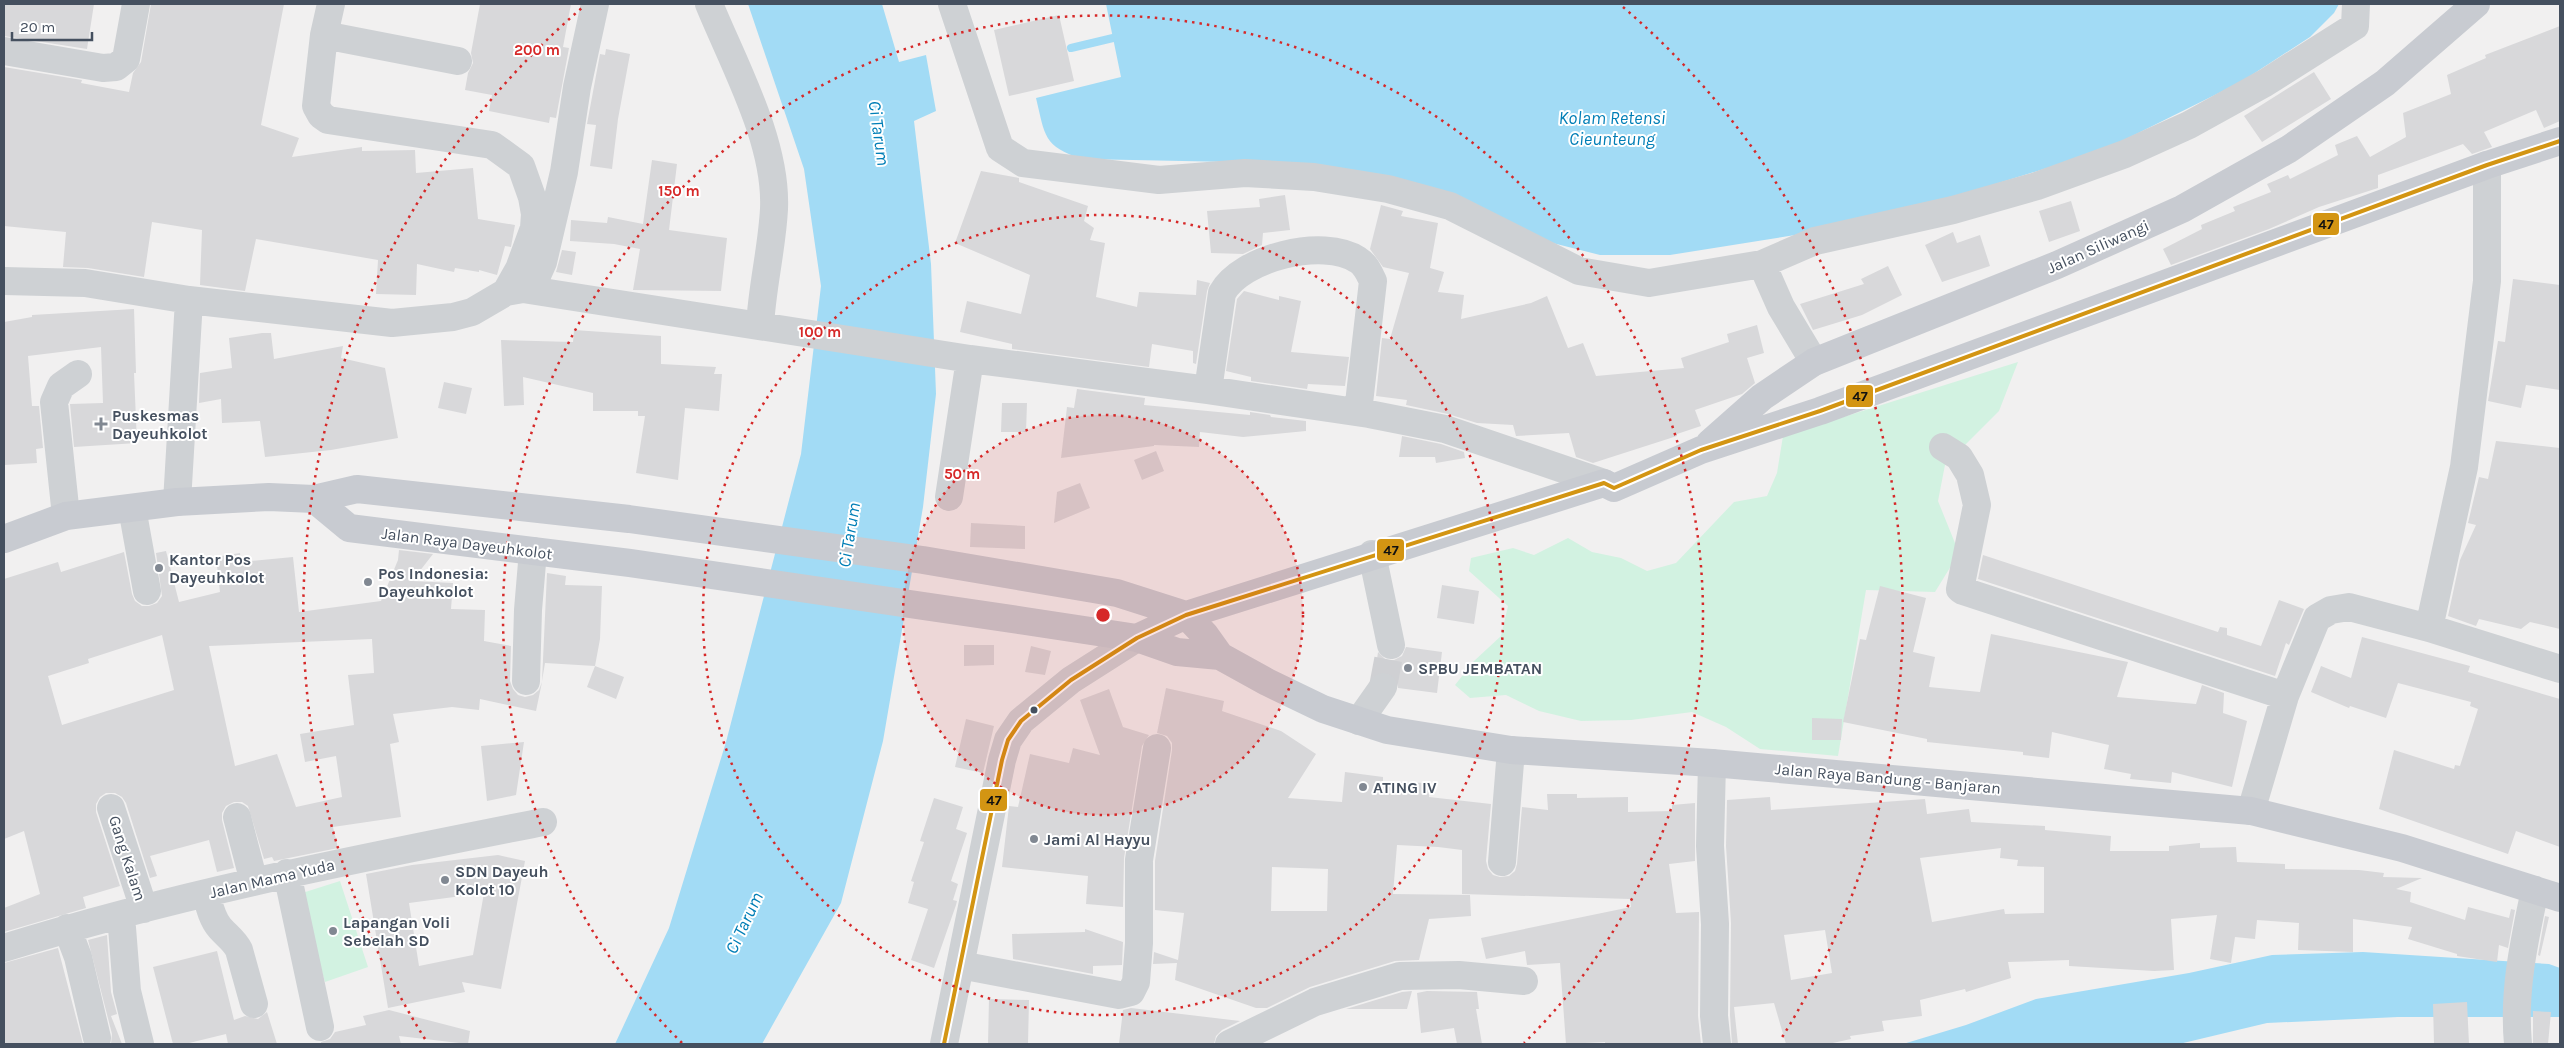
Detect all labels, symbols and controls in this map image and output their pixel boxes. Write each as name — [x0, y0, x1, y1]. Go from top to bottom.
scale bar — [12, 10, 92, 42]
text: 20 m — [20, 18, 55, 36]
text: 200 m — [514, 41, 560, 59]
water label: Ci Tarum — [864, 99, 894, 167]
water label: Kolam Retensi Cieunteung — [1558, 107, 1666, 150]
text: 150 m — [658, 182, 700, 200]
line badge: 47 — [2312, 212, 2340, 236]
street label: Jalan Siliwangi — [2044, 215, 2152, 277]
text: 47 — [2318, 216, 2334, 233]
text: 100 m — [799, 323, 841, 341]
line badge: 47 — [1845, 384, 1874, 408]
text: 47 — [1852, 388, 1868, 405]
place label: Puskesmas Dayeuhkolot — [112, 406, 208, 443]
marker: Puskesmas Dayeuhkolot — [94, 417, 108, 431]
text: 50 m — [944, 465, 980, 483]
water label: Ci Tarum — [833, 501, 865, 569]
street label: Jalan Raya Dayeuhkolot — [380, 524, 553, 563]
line badge: 47 — [1376, 538, 1405, 562]
text: 47 — [1383, 542, 1399, 559]
place label: Kantor Pos Dayeuhkolot — [169, 550, 265, 587]
marker: Kantor Pos Dayeuhkolot — [153, 562, 165, 574]
place label: Pos Indonesia: Dayeuhkolot — [378, 564, 488, 601]
marker: Pos Indonesia: Dayeuhkolot — [362, 576, 374, 588]
centre of rings — [1094, 606, 1112, 624]
place label: SPBU JEMBATAN — [1418, 659, 1542, 678]
marker: SPBU JEMBATAN — [1402, 662, 1414, 674]
unlabelled marker — [1029, 705, 1039, 715]
street label: Jalan Raya Bandung - Banjaran — [1774, 759, 2002, 798]
place label: ATING IV — [1373, 778, 1437, 797]
marker: ATING IV — [1357, 781, 1369, 793]
line badge: 47 — [979, 788, 1008, 812]
text: 47 — [986, 792, 1002, 809]
street label: Gang Kalam — [105, 813, 150, 903]
place label: Jami Al Hayyu — [1044, 830, 1151, 849]
marker: Jami Al Hayyu — [1028, 833, 1040, 845]
street label: Jalan Mama Yuda — [208, 855, 336, 902]
place label: SDN Dayeuh Kolot 10 — [455, 862, 549, 899]
marker: SDN Dayeuh Kolot 10 — [439, 874, 451, 886]
water label: Ci Tarum — [720, 889, 768, 957]
place label: Lapangan Voli Sebelah SD — [343, 913, 450, 950]
marker: Lapangan Voli Sebelah SD — [327, 925, 339, 937]

